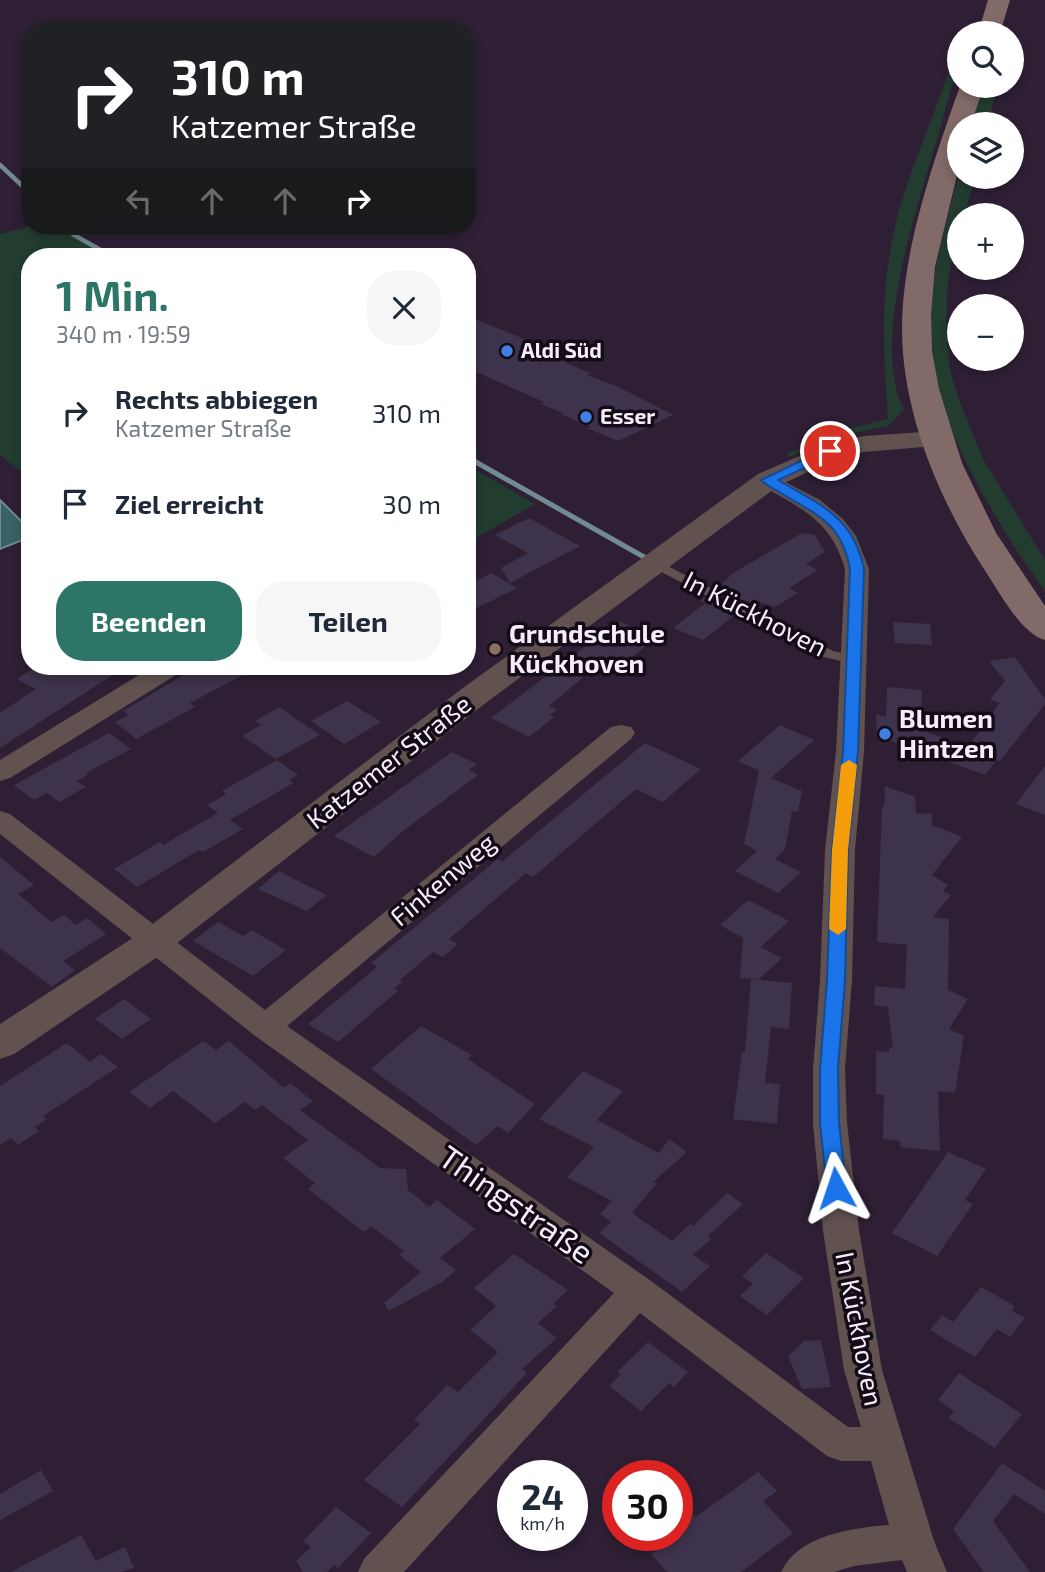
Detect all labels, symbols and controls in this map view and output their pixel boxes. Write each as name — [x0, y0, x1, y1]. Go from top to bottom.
map controls — [947, 21, 1024, 371]
button: search — [947, 21, 1024, 98]
text: 310 m — [171, 46, 305, 105]
icon: right — [56, 49, 147, 140]
text: Katzemer Straße — [171, 106, 417, 144]
button: layers — [947, 112, 1024, 189]
icon: left — [120, 182, 158, 220]
icon: ahead — [193, 182, 231, 220]
icon: ahead — [266, 182, 304, 220]
icon: right — [339, 182, 377, 220]
button: + — [947, 203, 1024, 280]
text: 1 Min. — [56, 269, 169, 319]
button: close — [367, 271, 441, 345]
button: − — [947, 294, 1024, 371]
text: 340 m · 19:59 — [56, 320, 191, 348]
place label: Aldi Süd — [521, 337, 602, 362]
marker: Aldi Süd — [499, 343, 515, 359]
text: Rechts abbiegen — [115, 383, 318, 414]
icon: right — [56, 394, 94, 432]
text: 310 m — [372, 397, 441, 428]
place label: Esser — [600, 403, 655, 428]
marker: Esser — [578, 409, 594, 425]
text: Katzemer Straße — [115, 414, 292, 442]
pin — [800, 421, 860, 481]
icon: arrive — [811, 432, 849, 470]
icon: arrive — [56, 485, 94, 523]
text: Ziel erreicht — [115, 488, 264, 519]
text: 30 m — [382, 488, 441, 519]
street label: In Kückhoven — [679, 563, 832, 662]
button: Beenden — [56, 581, 242, 661]
button: Teilen — [256, 581, 441, 661]
place label: Grundschule Kückhoven — [509, 617, 665, 678]
marker: Grundschule Kückhoven — [487, 641, 503, 657]
street label: Katzemer Straße — [300, 687, 476, 835]
place label: Blumen Hintzen — [899, 702, 994, 763]
marker: Blumen Hintzen — [877, 726, 893, 742]
street label: Finkenweg — [383, 826, 501, 932]
street label: Thingstraße — [433, 1136, 601, 1270]
position arrow — [799, 1151, 873, 1225]
street label: In Kückhoven — [830, 1249, 891, 1408]
speed limit sign: 30 — [602, 1460, 693, 1551]
text: 24 — [521, 1475, 564, 1517]
text: km/h — [520, 1512, 565, 1534]

